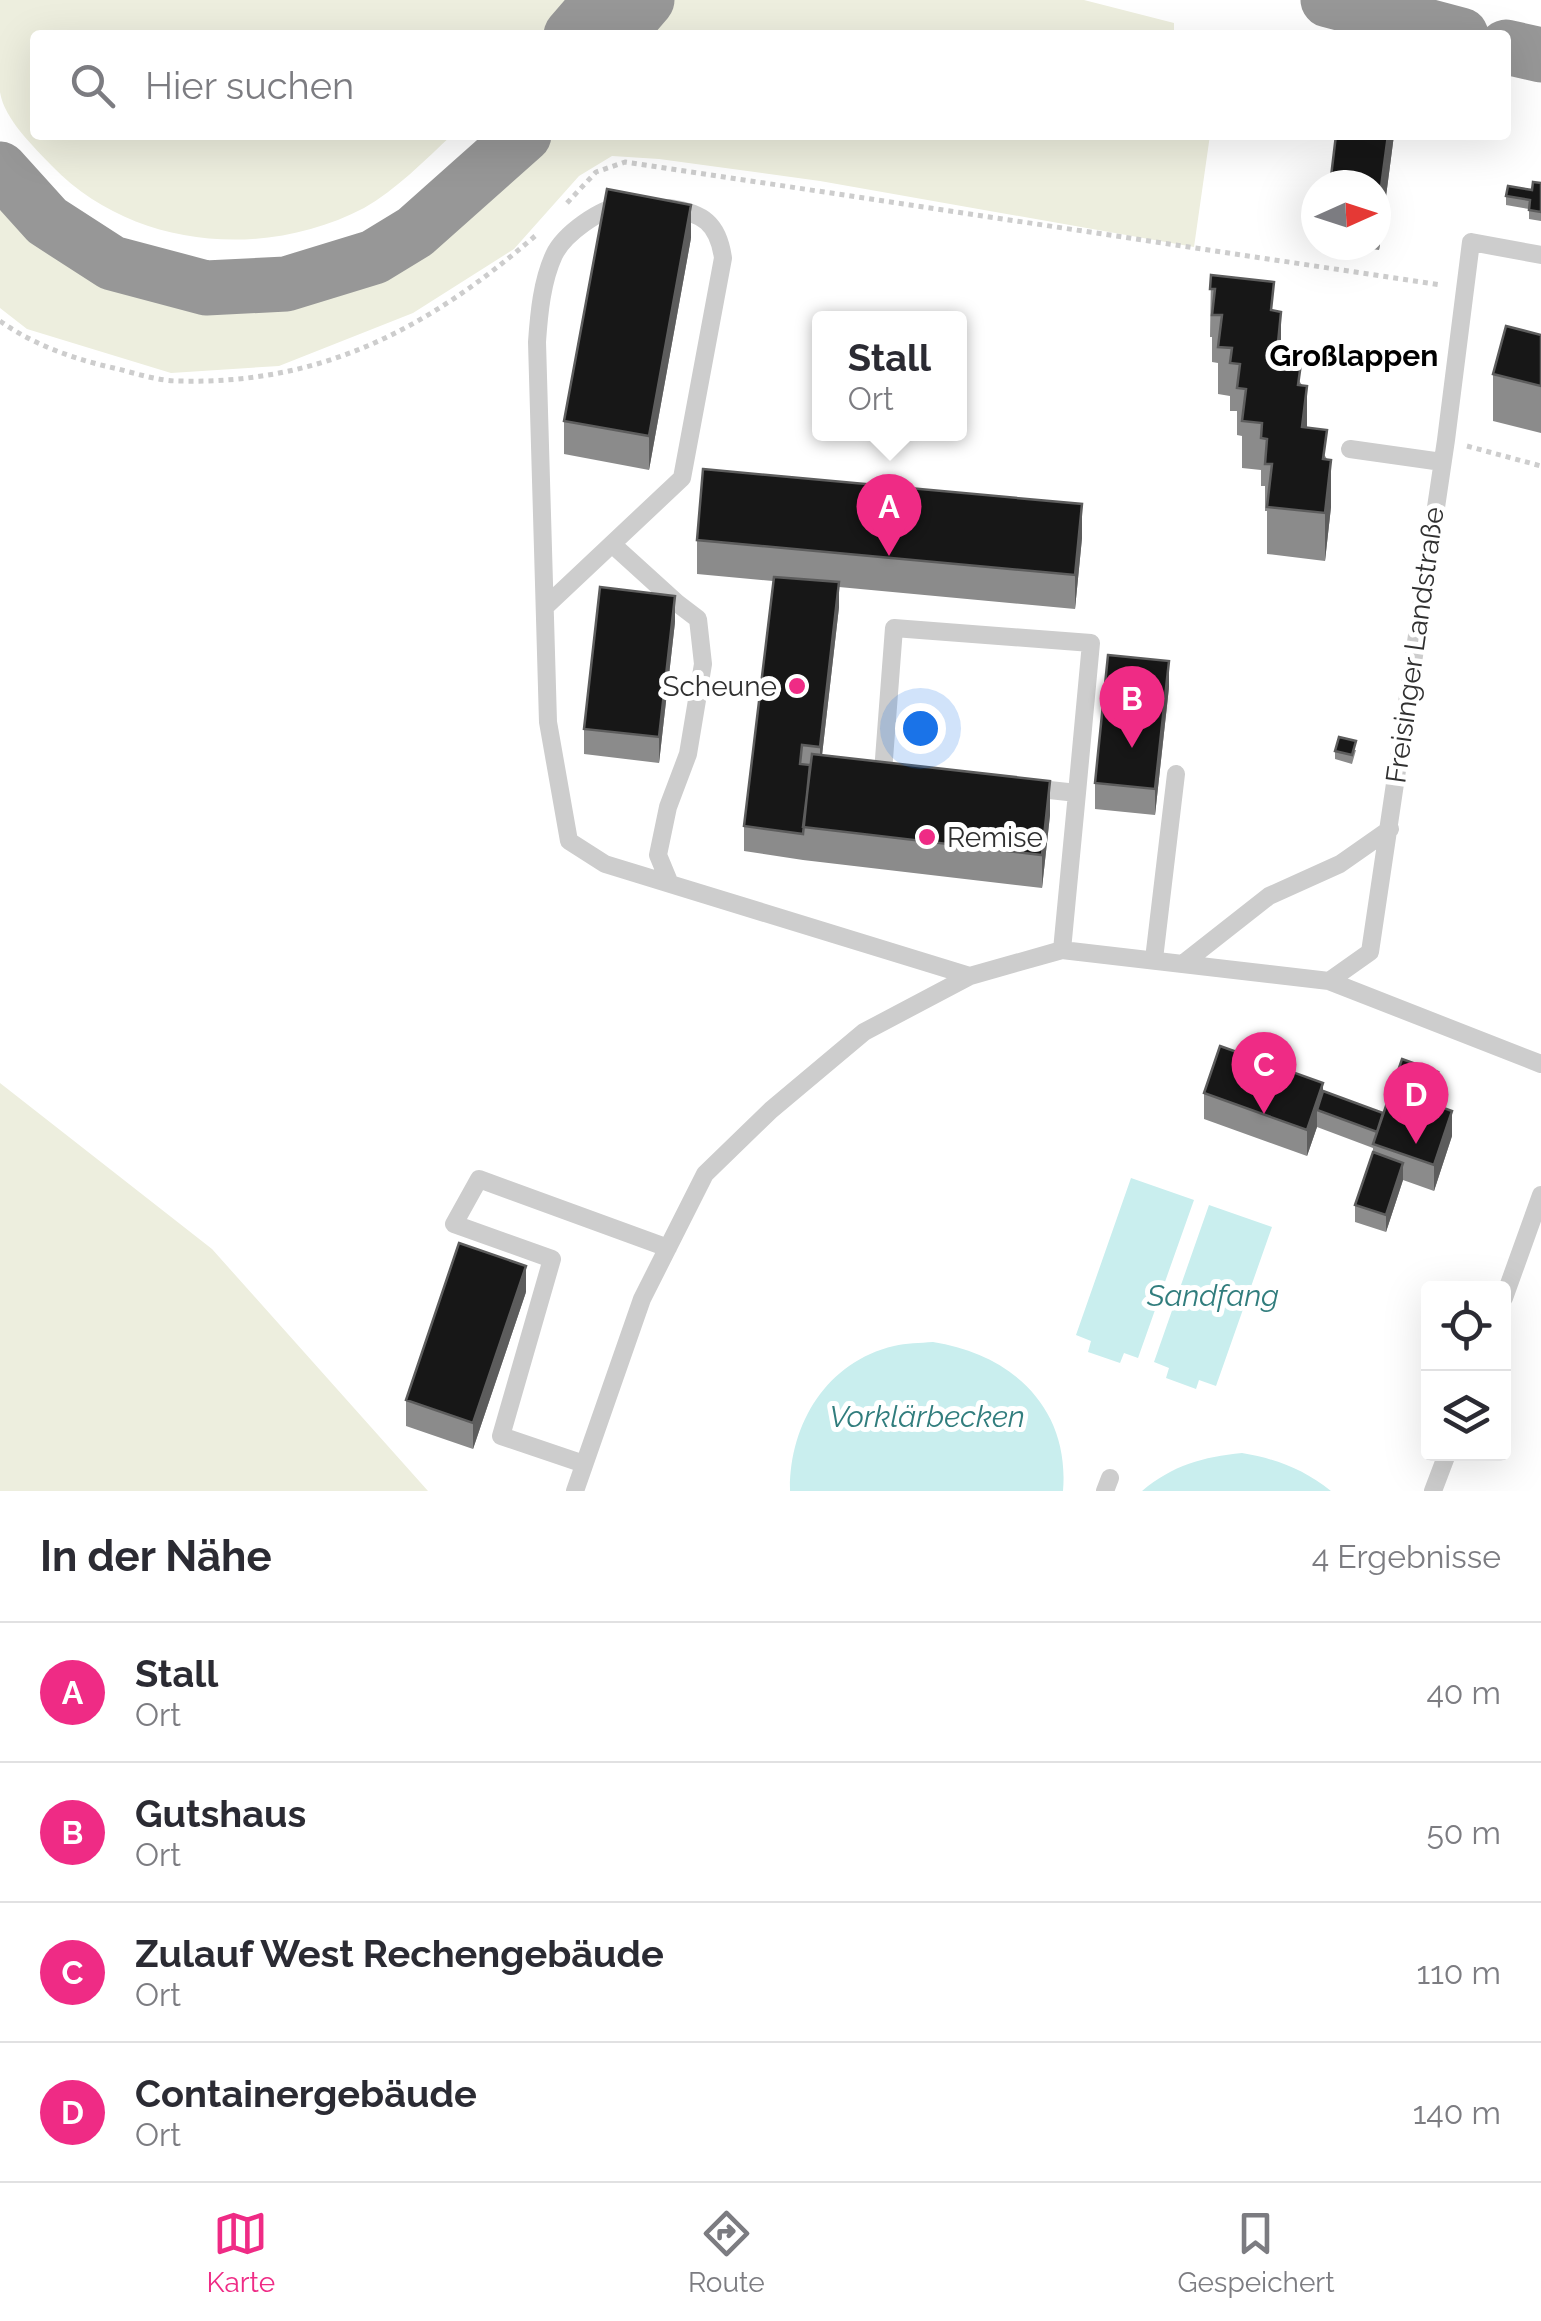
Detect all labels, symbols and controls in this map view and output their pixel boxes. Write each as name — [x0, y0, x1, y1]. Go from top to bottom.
search box — [30, 30, 1511, 140]
icon: search — [65, 58, 120, 113]
text: Hier suchen — [145, 63, 354, 108]
north arrow — [1301, 170, 1391, 260]
popup — [812, 311, 967, 441]
text: Stall — [848, 335, 931, 380]
district label: Großlappen — [1270, 338, 1438, 373]
text: Ort — [848, 380, 894, 417]
pin: A — [856, 474, 922, 556]
street label: Freisinger Landstraße — [1379, 505, 1451, 785]
pin: B — [1100, 666, 1164, 748]
place label: Scheune — [662, 670, 777, 703]
marker: Scheune — [786, 675, 808, 697]
your location — [895, 703, 946, 754]
place label: Remise — [947, 821, 1043, 854]
marker: Remise — [916, 826, 938, 848]
pin: C — [1232, 1032, 1296, 1114]
pin: D — [1384, 1062, 1448, 1144]
water label: Sandfang — [1146, 1278, 1279, 1313]
map controls — [1421, 1281, 1511, 1461]
button: locate — [1421, 1281, 1511, 1371]
button: layers — [1421, 1371, 1511, 1461]
water label: Vorklärbecken — [829, 1399, 1025, 1434]
text: In der Nähe — [40, 1532, 272, 1581]
text: 4 Ergebnisse — [1312, 1538, 1501, 1575]
text: Stall — [135, 1651, 218, 1696]
text: A — [62, 1674, 83, 1711]
text: 40 m — [1426, 1674, 1501, 1711]
text: Ort — [135, 1696, 181, 1733]
text: Gutshaus — [135, 1791, 306, 1836]
text: B — [62, 1814, 83, 1851]
text: 50 m — [1426, 1814, 1501, 1851]
text: Ort — [135, 1836, 181, 1873]
text: Zulauf West Rechengebäude — [135, 1931, 664, 1976]
text: C — [62, 1954, 83, 1991]
text: 110 m — [1416, 1954, 1501, 1991]
text: Ort — [135, 1976, 181, 2013]
text: Containergebäude — [135, 2071, 477, 2116]
text: D — [61, 2094, 84, 2131]
text: 140 m — [1413, 2094, 1501, 2131]
text: Ort — [135, 2116, 181, 2153]
tab: Karte — [206, 2206, 275, 2299]
tab: Route — [688, 2206, 765, 2299]
tab: Gespeichert — [1177, 2206, 1335, 2299]

